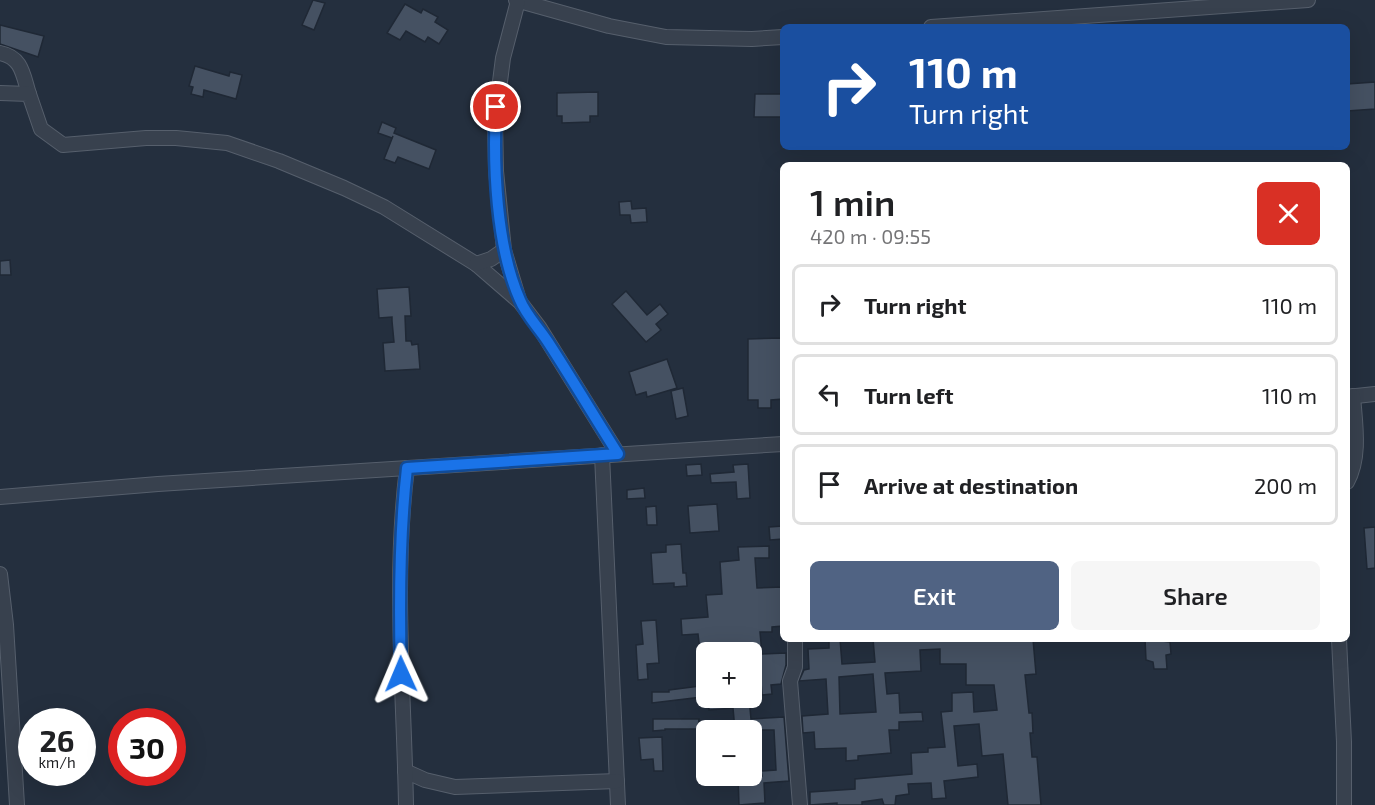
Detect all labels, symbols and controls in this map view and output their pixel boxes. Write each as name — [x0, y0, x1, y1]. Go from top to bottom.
text: 110 m — [909, 46, 1018, 96]
icon: right — [810, 48, 888, 126]
pin — [470, 81, 521, 132]
icon: arrive — [479, 90, 512, 123]
text: Turn right — [909, 97, 1029, 129]
text: 1 min — [810, 180, 895, 223]
button: close — [1257, 182, 1320, 245]
text: 420 m · 09:55 — [810, 224, 931, 248]
icon: right — [813, 288, 846, 321]
text: Turn right — [864, 292, 966, 318]
text: 110 m — [1262, 292, 1317, 318]
icon: left — [813, 378, 846, 411]
text: Turn left — [864, 382, 953, 408]
text: 110 m — [1262, 382, 1317, 408]
icon: arrive — [813, 468, 846, 501]
text: Arrive at destination — [864, 472, 1078, 498]
text: 200 m — [1254, 472, 1317, 498]
button: Exit — [810, 561, 1059, 630]
button: Share — [1071, 561, 1320, 630]
position arrow — [369, 642, 433, 706]
map controls — [696, 642, 762, 786]
button: + — [696, 642, 762, 708]
speed limit sign: 30 — [108, 708, 186, 786]
button: − — [696, 720, 762, 786]
text: 26 — [39, 722, 75, 758]
text: km/h — [38, 753, 76, 771]

